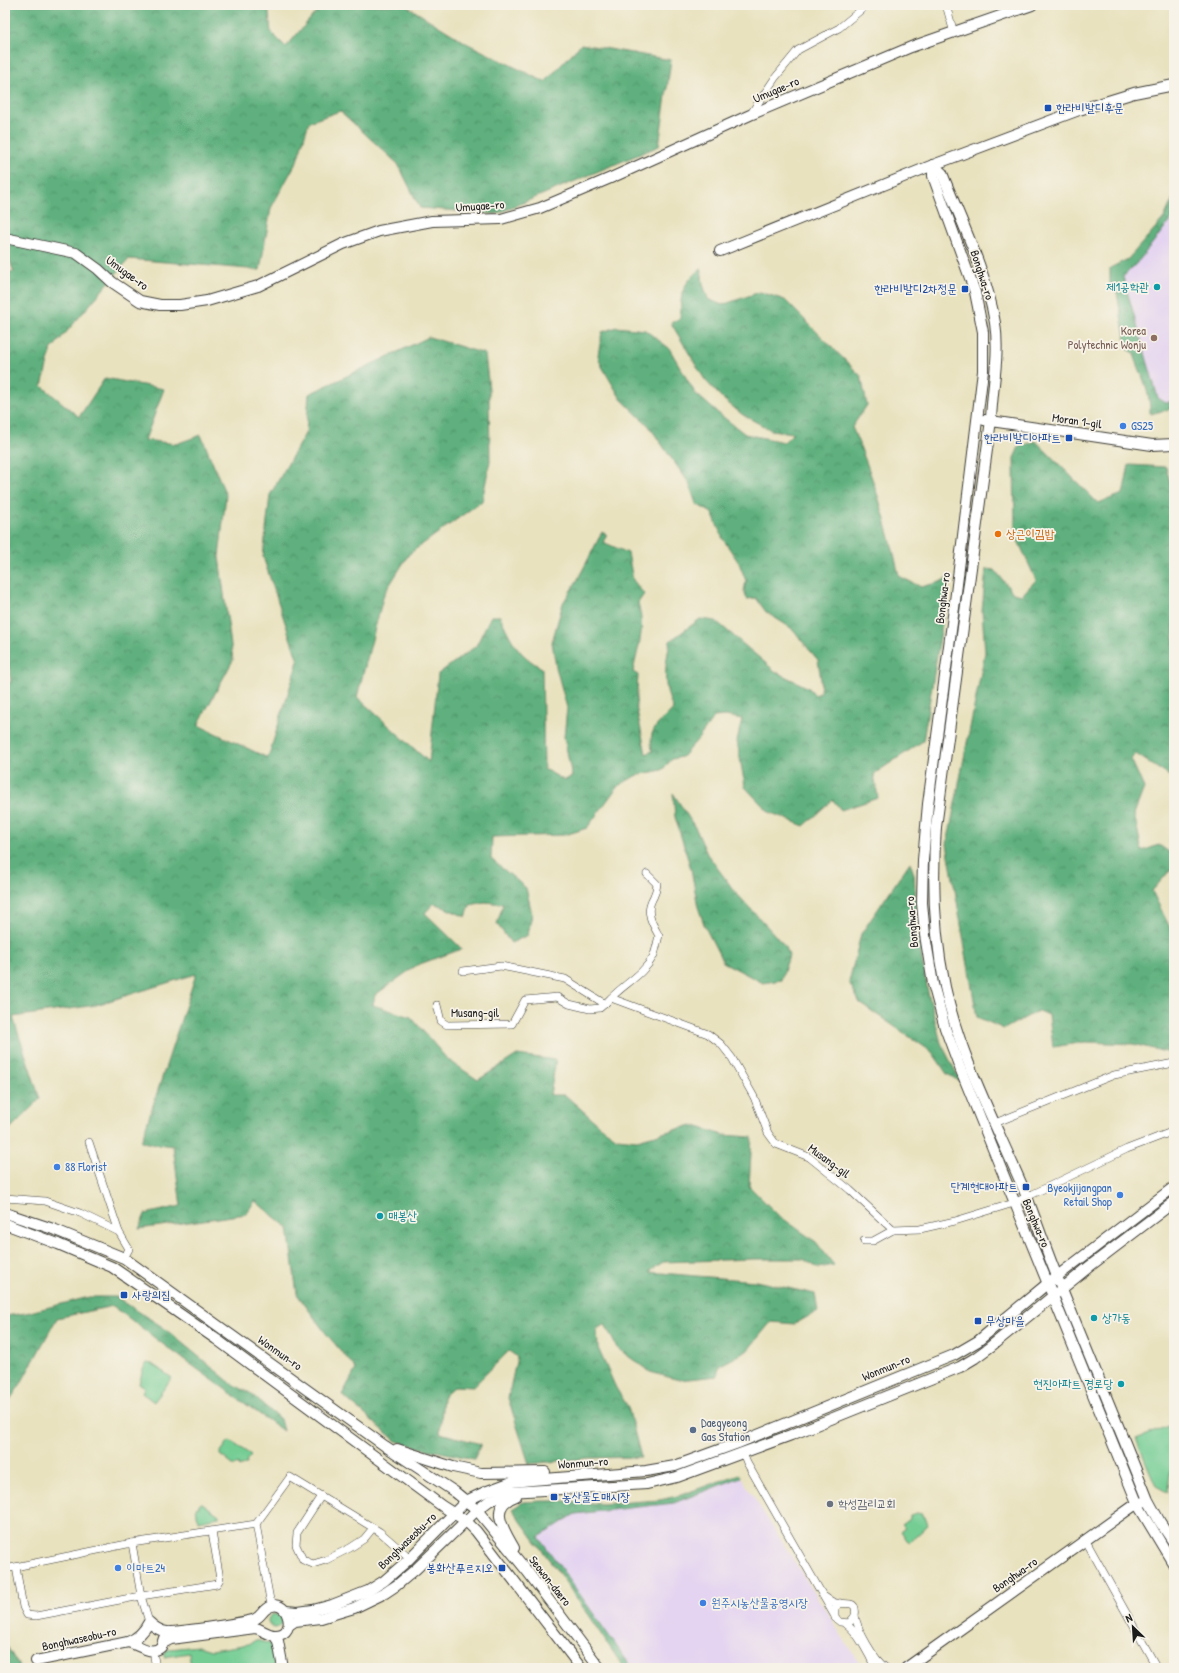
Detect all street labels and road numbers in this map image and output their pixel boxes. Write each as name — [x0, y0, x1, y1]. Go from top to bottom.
street label: Umugae-ro — [750, 72, 802, 107]
street label: Umugae-ro — [455, 195, 505, 216]
street label: Bonghwa-ro — [966, 248, 999, 302]
street label: Umugae-ro — [103, 251, 152, 294]
street label: Moran 1-gil — [1051, 409, 1104, 433]
street label: Bonghwa-ro — [931, 571, 954, 624]
street label: Bonghwa-ro — [901, 896, 922, 948]
street label: Musang-gil — [451, 1004, 500, 1021]
street label: Musang-gil — [805, 1140, 854, 1182]
street label: Bonghwa-ro — [1019, 1196, 1054, 1250]
street label: Wonmun-ro — [255, 1331, 306, 1374]
street label: Wonmun-ro — [859, 1350, 912, 1385]
street label: Wonmun-ro — [557, 1452, 609, 1473]
street label: Bonghwaseobu-ro — [374, 1508, 440, 1573]
street label: Seowon-daero — [525, 1552, 575, 1609]
street label: Bonghwa-ro — [989, 1553, 1041, 1596]
street label: Bonghwaseobu-ro — [40, 1622, 118, 1655]

